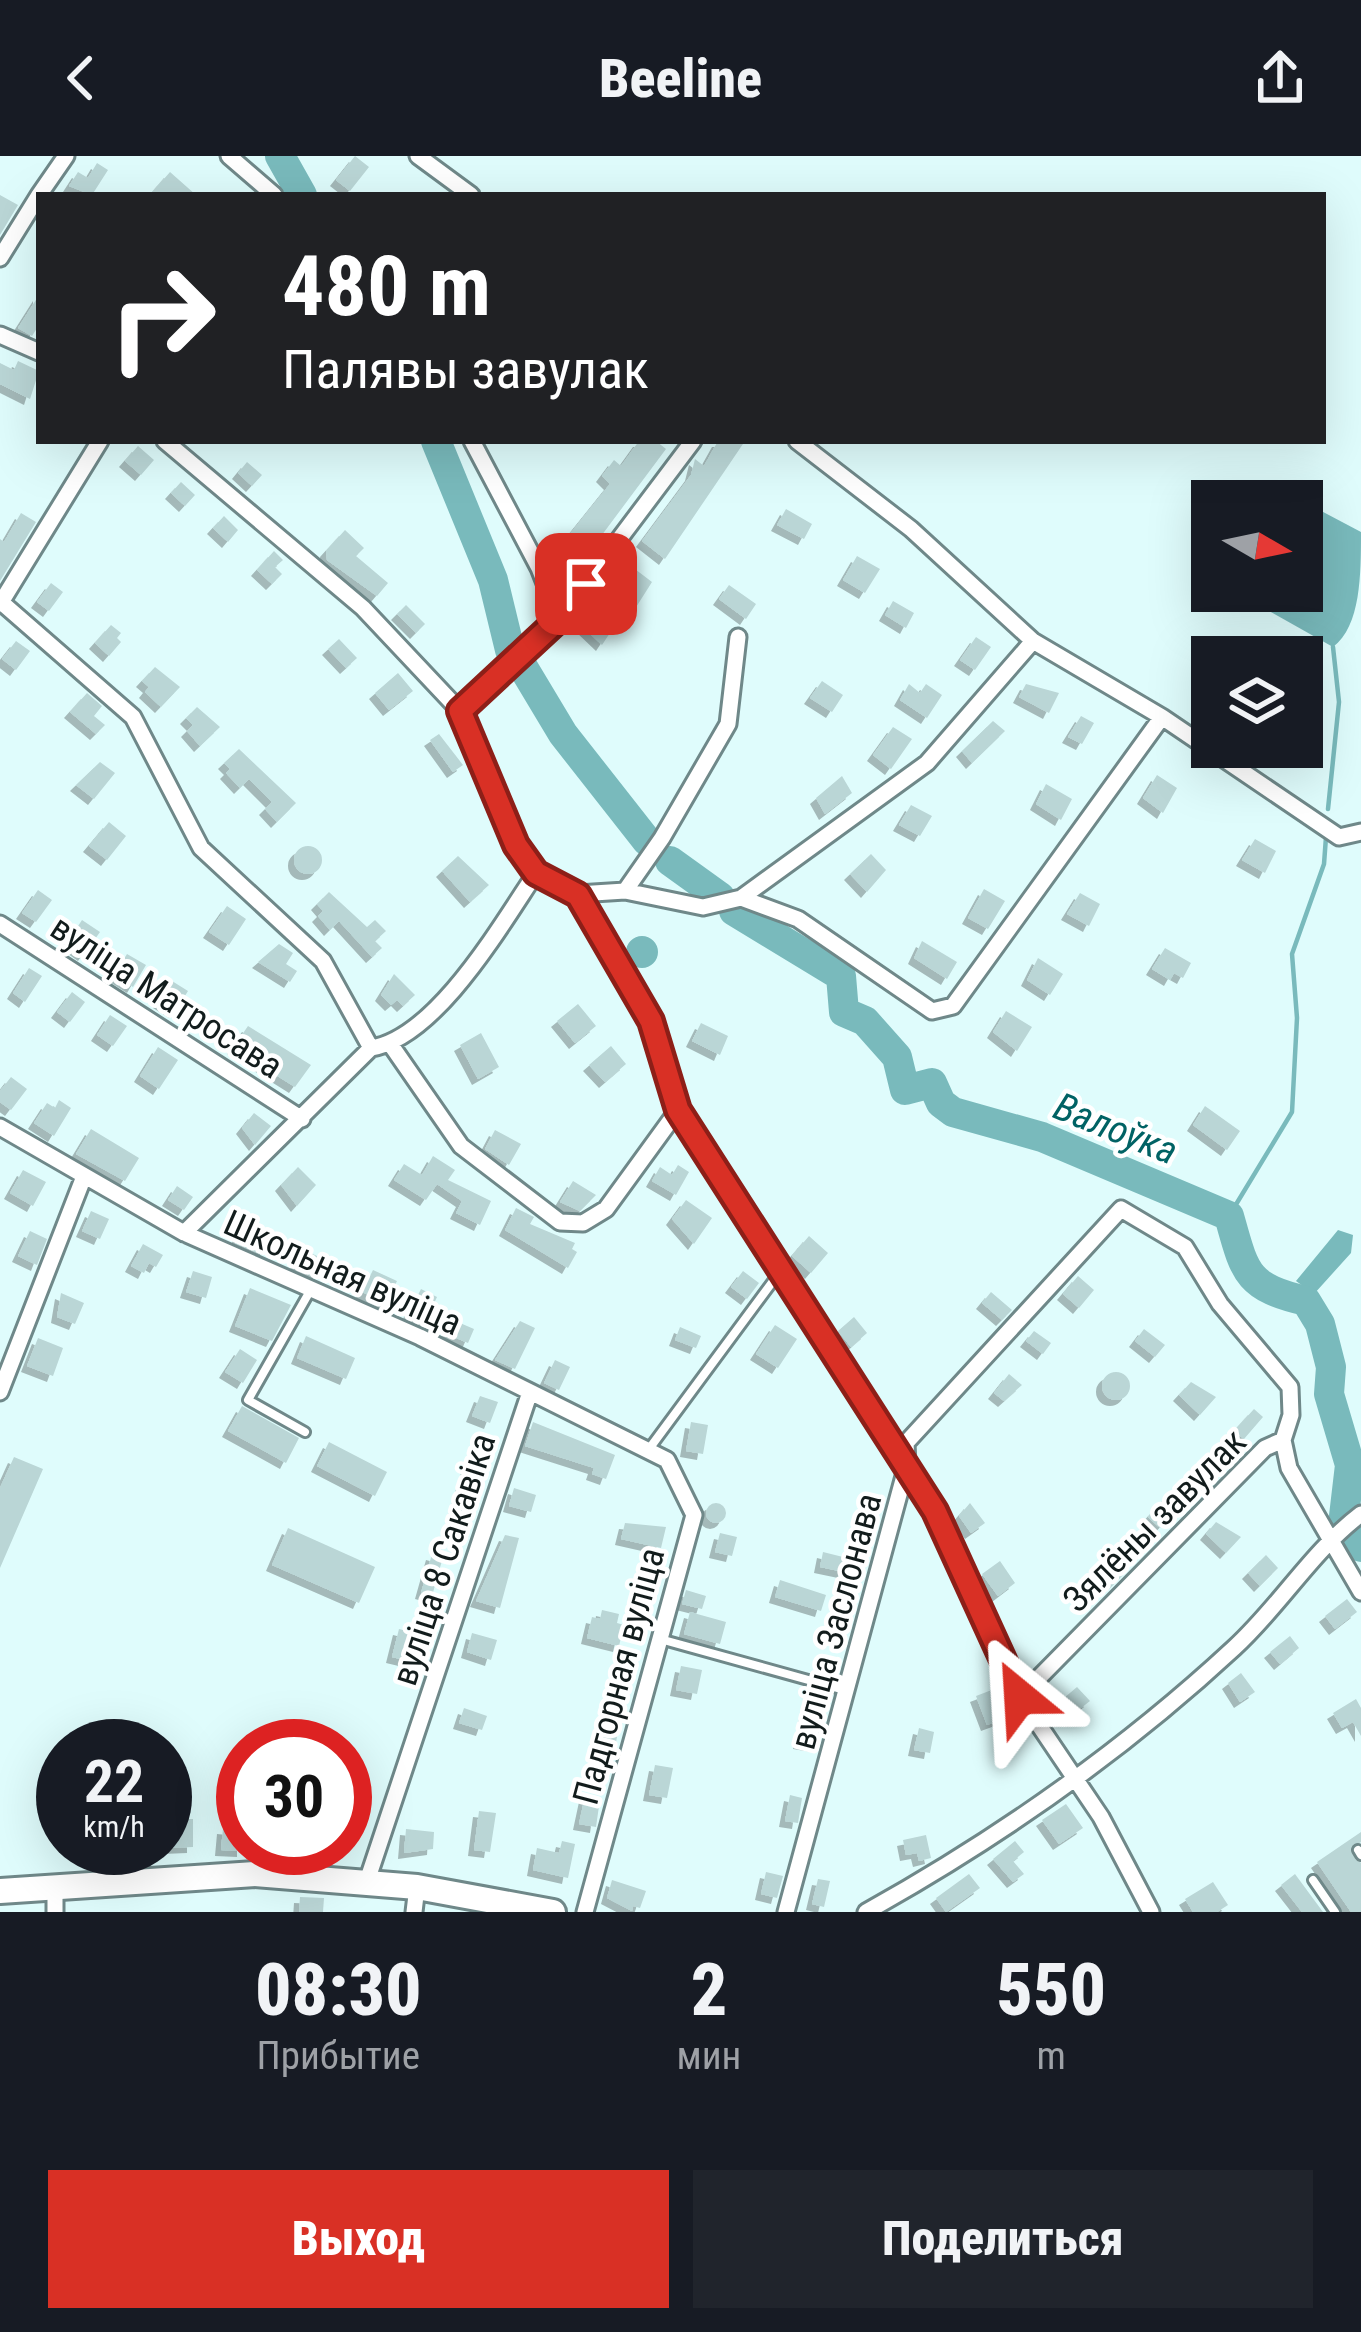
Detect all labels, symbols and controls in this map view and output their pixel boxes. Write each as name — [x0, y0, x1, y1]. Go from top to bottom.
icon: back — [48, 45, 114, 111]
icon: share — [1247, 45, 1313, 111]
text: Beeline — [599, 47, 762, 110]
text: 480 m — [282, 237, 491, 336]
icon: right — [84, 240, 240, 396]
text: Палявы завулак — [282, 338, 649, 401]
north arrow — [1191, 480, 1323, 612]
map controls — [1191, 480, 1323, 768]
pin — [535, 533, 637, 635]
icon: arrive — [553, 551, 619, 617]
button: layers — [1191, 636, 1323, 768]
street label: вуліца Матросава — [43, 906, 290, 1087]
water label: Валоўка — [1047, 1083, 1184, 1174]
street label: Школьная вуліца — [217, 1202, 468, 1344]
street label: Зялёны завулак — [1055, 1421, 1255, 1621]
street label: вуліца 8 Сакавіка — [383, 1428, 504, 1691]
street label: вуліца Заслонава — [782, 1489, 890, 1754]
street label: Падгорная вуліца — [565, 1543, 673, 1809]
position arrow — [957, 1634, 1083, 1760]
speed limit sign: 30 — [216, 1719, 372, 1875]
text: 22 — [84, 1746, 144, 1817]
text: km/h — [83, 1809, 145, 1844]
text: 08:30 — [255, 1948, 422, 2033]
text: 2 — [691, 1948, 727, 2033]
text: 550 — [996, 1948, 1106, 2033]
text: Прибытие — [257, 2033, 420, 2079]
text: мин — [677, 2033, 741, 2079]
text: m — [1037, 2033, 1066, 2079]
button: Выход — [48, 2170, 669, 2308]
button: Поделиться — [693, 2170, 1313, 2308]

